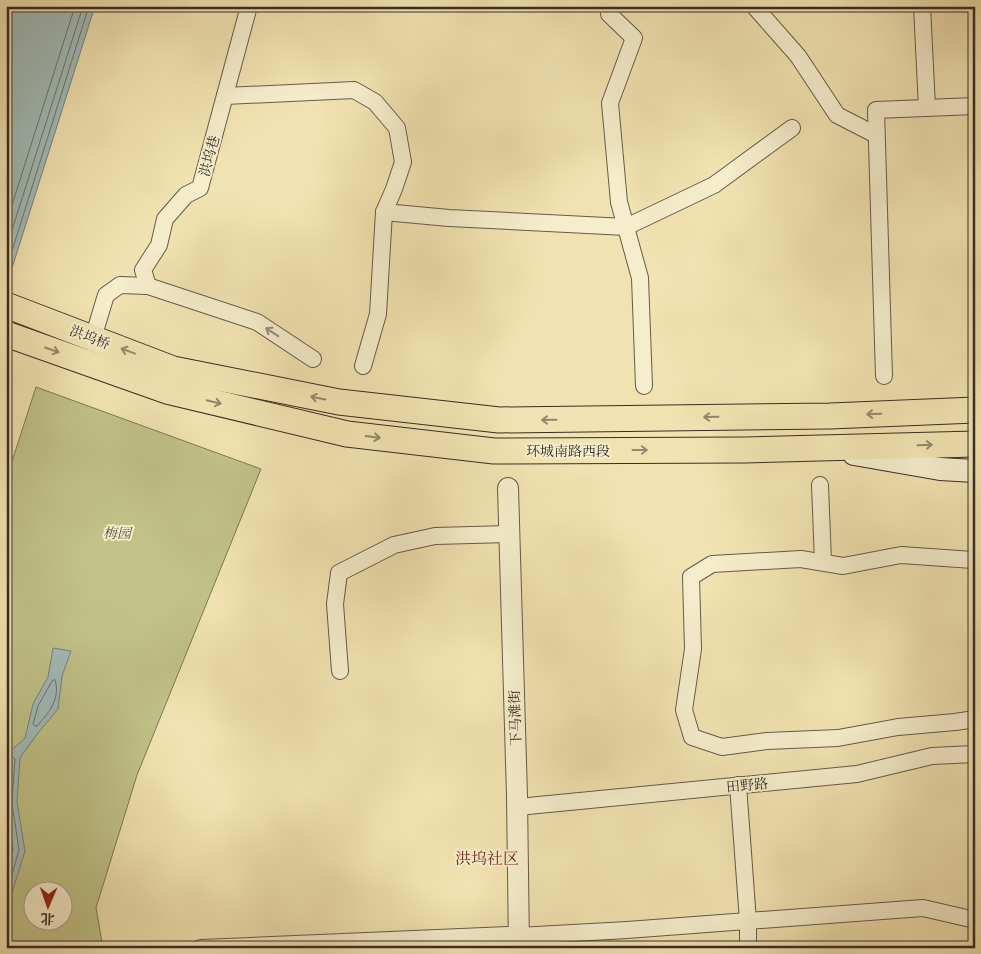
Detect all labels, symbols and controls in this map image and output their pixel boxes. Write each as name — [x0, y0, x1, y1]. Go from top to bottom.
street label: 洪坞巷 — [196, 134, 223, 179]
street label: 洪坞桥 — [67, 322, 112, 353]
one-way arrow — [266, 327, 280, 337]
one-way arrow — [44, 346, 59, 355]
one-way arrow — [121, 346, 136, 356]
one-way arrow — [310, 393, 326, 402]
one-way arrow — [206, 398, 222, 407]
one-way arrow — [866, 409, 882, 418]
one-way arrow — [703, 412, 720, 422]
one-way arrow — [541, 415, 557, 425]
one-way arrow — [365, 432, 381, 442]
one-way arrow — [916, 440, 932, 450]
street label: 环城南路西段 — [526, 443, 610, 460]
one-way arrow — [631, 446, 647, 455]
park label: 梅园 — [103, 525, 133, 542]
street label: 下马滩街 — [506, 690, 525, 746]
street label: 田野路 — [725, 775, 769, 796]
district label: 洪坞社区 — [455, 849, 519, 868]
north arrow — [22, 882, 72, 932]
text: 北 — [40, 910, 55, 927]

